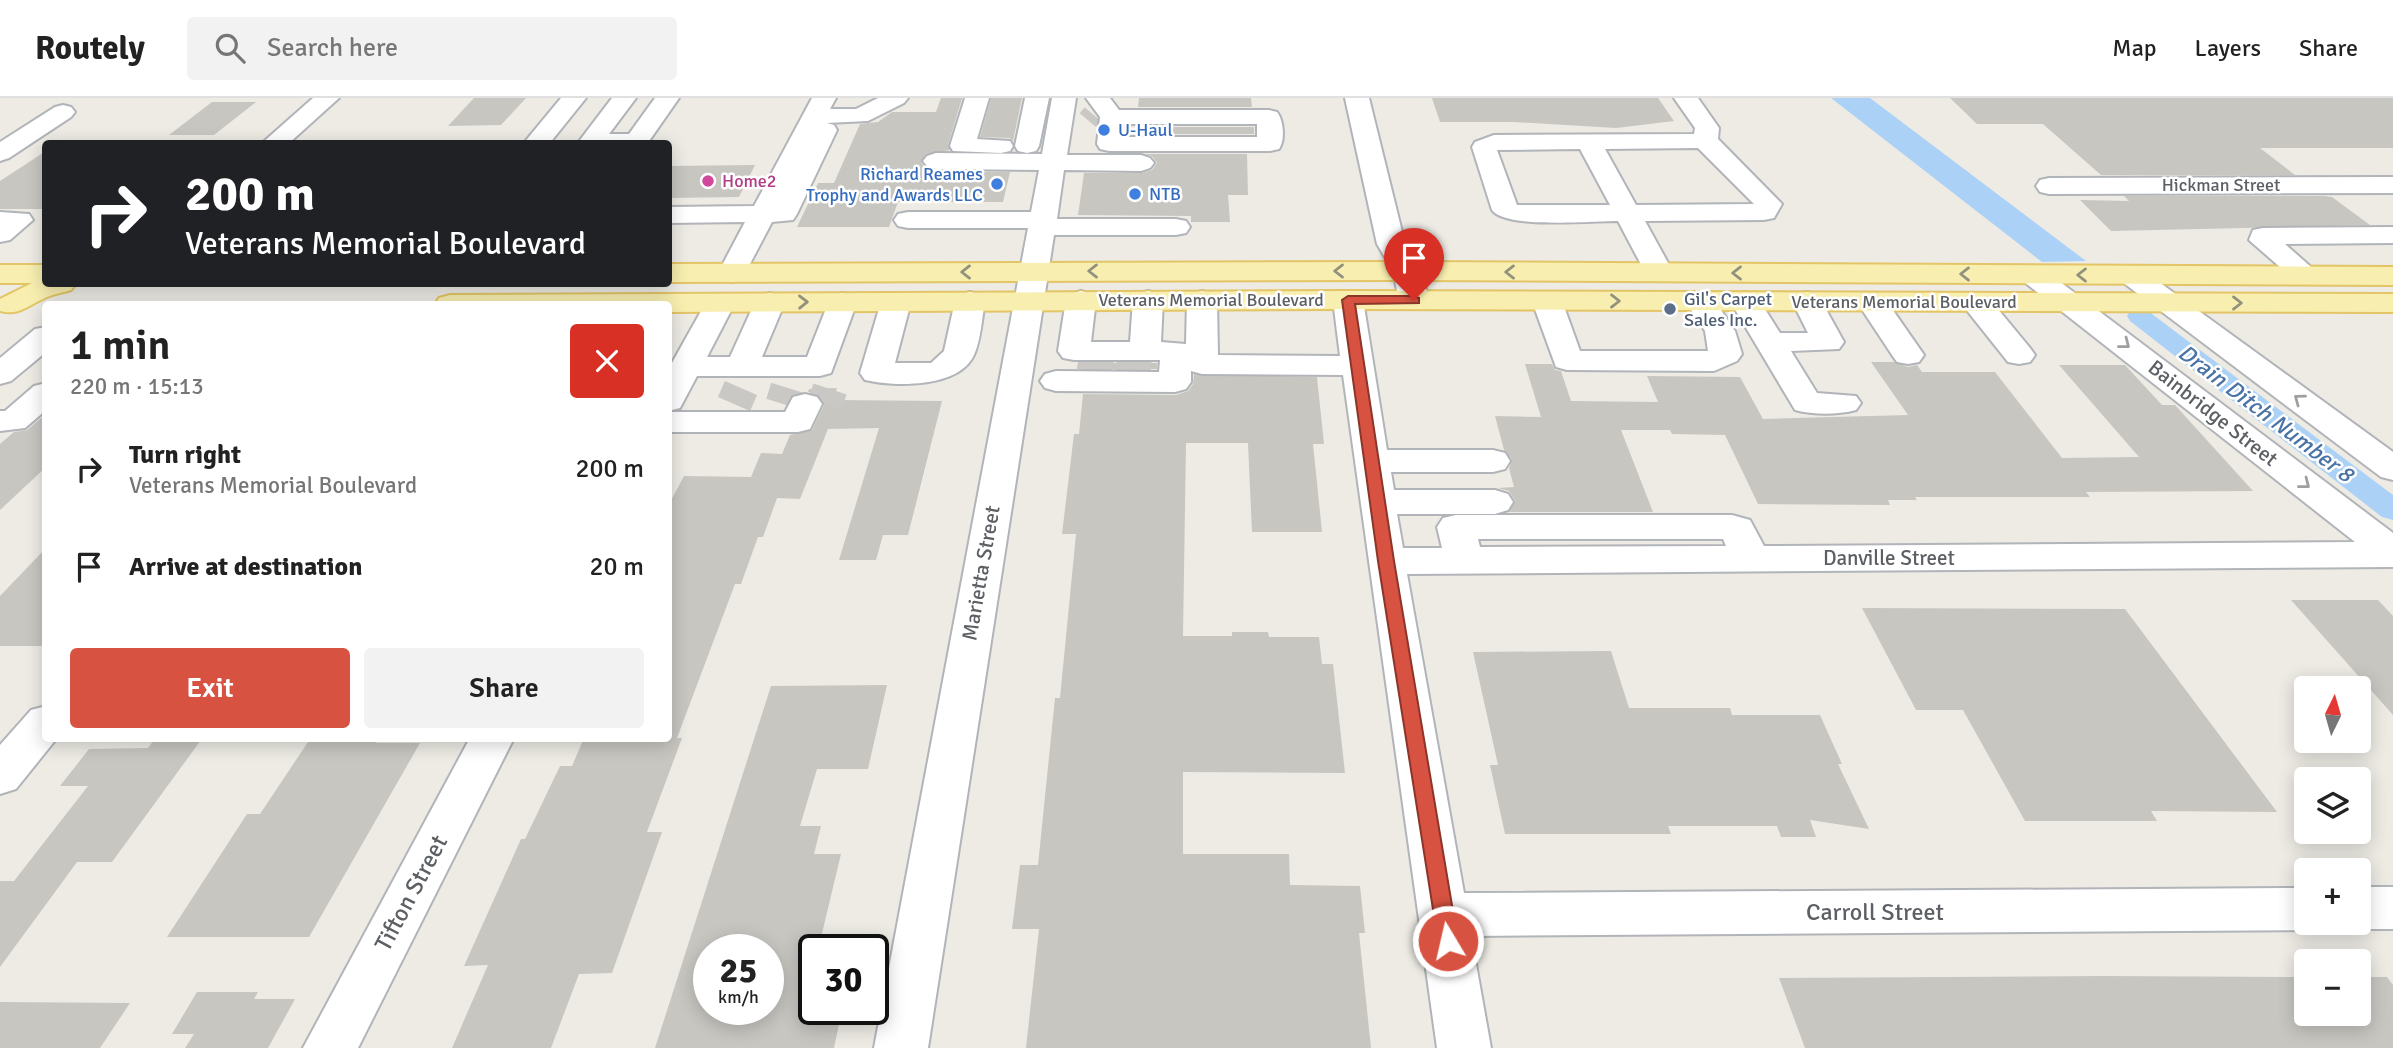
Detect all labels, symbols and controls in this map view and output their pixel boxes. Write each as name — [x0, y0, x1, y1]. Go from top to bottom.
search box — [187, 17, 677, 80]
text: Routely — [35, 28, 145, 69]
icon: search — [211, 29, 249, 67]
text: Search here — [267, 32, 398, 64]
text: Map — [2112, 33, 2157, 63]
text: Layers — [2195, 33, 2261, 63]
text: Share — [2299, 33, 2358, 63]
place label: U-Haul — [1118, 119, 1173, 141]
marker: U-Haul — [1096, 122, 1112, 138]
place label: Richard Reames Trophy and Awards LLC — [806, 163, 983, 206]
text: 200 m — [185, 164, 315, 224]
icon: right — [70, 168, 161, 259]
place label: Home2 — [722, 170, 777, 192]
marker: Home2 — [700, 173, 716, 189]
street label: Hickman Street — [2162, 174, 2280, 196]
marker: Richard Reames Trophy and Awards LLC — [989, 176, 1005, 192]
place label: NTB — [1149, 183, 1181, 205]
marker: NTB — [1127, 186, 1143, 202]
text: Veterans Memorial Boulevard — [185, 224, 586, 263]
pin — [1384, 228, 1444, 300]
icon: arrive — [1395, 239, 1433, 277]
one-way arrow — [1088, 263, 1098, 279]
one-way arrow — [1333, 263, 1343, 279]
one-way arrow — [960, 264, 971, 280]
one-way arrow — [1504, 264, 1514, 280]
one-way arrow — [1731, 265, 1742, 281]
one-way arrow — [1959, 267, 1970, 282]
one-way arrow — [2076, 267, 2087, 283]
place label: Gil's Carpet Sales Inc. — [1684, 288, 1772, 331]
street label: Veterans Memorial Boulevard — [1098, 289, 1324, 311]
street label: Veterans Memorial Boulevard — [1791, 291, 2017, 313]
one-way arrow — [1610, 293, 1621, 309]
one-way arrow — [798, 294, 808, 310]
one-way arrow — [2233, 295, 2243, 311]
marker: Gil's Carpet Sales Inc. — [1662, 301, 1678, 317]
text: 1 min — [70, 320, 171, 371]
button: close — [570, 324, 644, 398]
one-way arrow — [2117, 336, 2130, 349]
water label: Drain Ditch Number 8 — [2172, 338, 2360, 490]
street label: Bainbridge Street — [2143, 354, 2283, 472]
text: 220 m · 15:13 — [70, 372, 204, 401]
one-way arrow — [2294, 395, 2307, 407]
text: Turn right — [129, 439, 241, 471]
icon: right — [70, 450, 108, 488]
text: 200 m — [575, 453, 644, 485]
text: Veterans Memorial Boulevard — [129, 471, 417, 500]
one-way arrow — [2297, 475, 2309, 488]
street label: Marietta Street — [956, 503, 1006, 643]
street label: Danville Street — [1823, 545, 1955, 571]
icon: arrive — [70, 548, 108, 586]
text: Arrive at destination — [129, 551, 362, 583]
text: 20 m — [589, 551, 644, 583]
button: Exit — [70, 648, 350, 728]
button: Share — [364, 648, 644, 728]
north arrow — [2294, 676, 2371, 752]
map controls — [2294, 676, 2371, 1026]
button: layers — [2294, 767, 2371, 844]
street label: Tifton Street — [368, 830, 454, 956]
button: + — [2294, 858, 2371, 935]
street label: Carroll Street — [1806, 897, 1944, 927]
position arrow — [1411, 904, 1485, 978]
speed limit sign: 30 — [798, 934, 889, 1025]
text: 25 — [720, 949, 757, 992]
button: − — [2294, 949, 2371, 1026]
text: km/h — [718, 986, 759, 1008]

